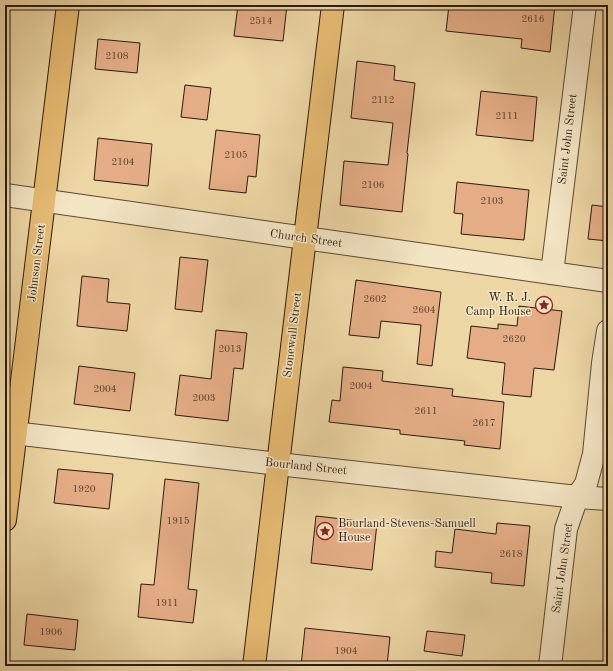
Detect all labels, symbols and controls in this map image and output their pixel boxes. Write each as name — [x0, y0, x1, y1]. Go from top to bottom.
house number: 2616 — [521, 14, 545, 24]
house number: 2514 — [249, 16, 273, 26]
house number: 2108 — [105, 51, 129, 61]
street label: Saint John Street — [556, 93, 580, 185]
house number: 2112 — [371, 95, 395, 105]
house number: 2111 — [495, 111, 519, 121]
house number: 2105 — [224, 150, 248, 160]
house number: 2104 — [111, 157, 135, 167]
house number: 2106 — [361, 180, 385, 190]
house number: 2103 — [480, 196, 504, 206]
street label: Johnson Street — [26, 223, 48, 303]
street label: Church Street — [269, 228, 343, 250]
street label: Stonewall Street — [282, 292, 304, 378]
place label: W. R. J. Camp House — [465, 292, 531, 318]
house number: 2602 — [363, 294, 387, 304]
place icon: W. R. J. Camp House — [534, 295, 554, 315]
house number: 2604 — [412, 305, 436, 315]
house number: 2620 — [502, 334, 526, 344]
house number: 2013 — [218, 344, 242, 354]
house number: 2004 — [349, 381, 373, 391]
house number: 2004 — [93, 384, 117, 394]
house number: 2003 — [192, 393, 216, 403]
house number: 2611 — [414, 406, 438, 416]
house number: 2617 — [472, 418, 496, 428]
street label: Bourland Street — [264, 457, 348, 477]
house number: 1920 — [72, 484, 96, 494]
house number: 1915 — [166, 516, 190, 526]
place label: Bourland-Stevens-Samuell House — [338, 518, 476, 544]
place icon: Bourland-Stevens-Samuell House — [315, 521, 335, 541]
street label: Saint John Street — [551, 522, 575, 614]
house number: 2618 — [499, 549, 523, 559]
house number: 1911 — [155, 598, 179, 608]
house number: 1906 — [39, 627, 63, 637]
house number: 1904 — [334, 646, 358, 656]

